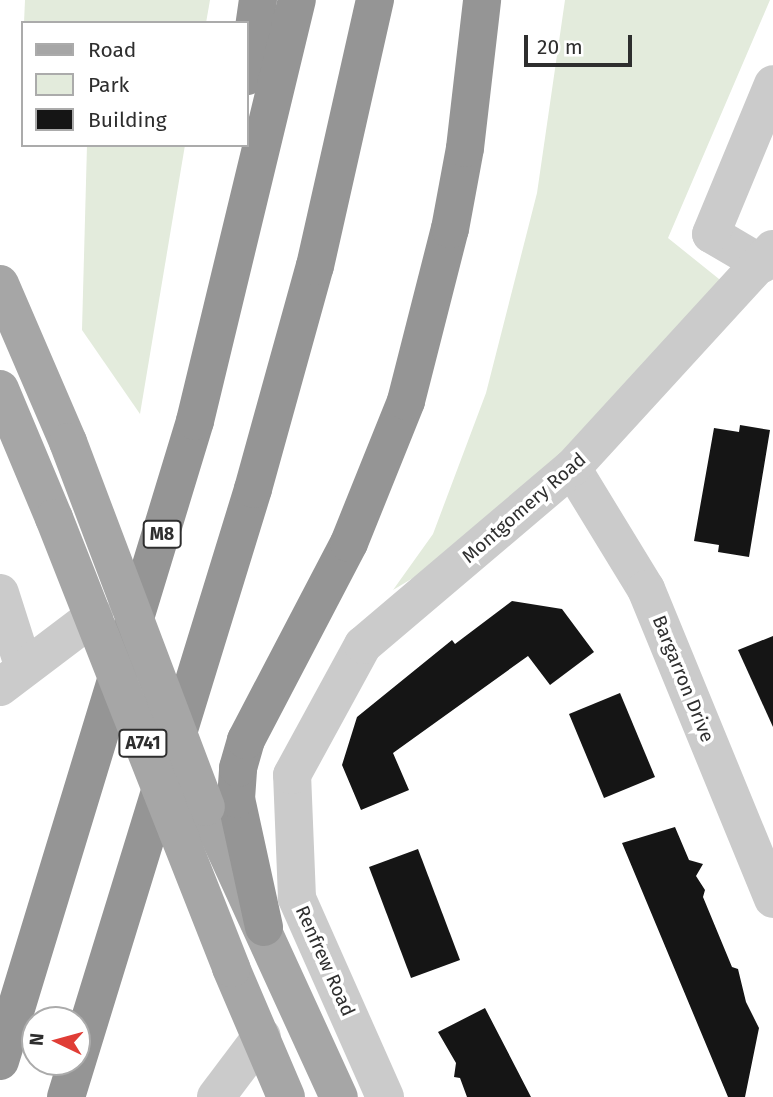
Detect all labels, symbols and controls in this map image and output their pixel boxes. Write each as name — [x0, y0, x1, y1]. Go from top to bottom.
legend — [21, 21, 248, 147]
scale bar — [528, 21, 636, 65]
text: 20 m — [537, 34, 583, 60]
text: Road — [88, 37, 136, 63]
text: Park — [88, 72, 129, 98]
text: Building — [88, 107, 167, 133]
street label: Montgomery Road — [457, 448, 591, 568]
road number: M8 — [141, 520, 183, 548]
street label: Bargarron Drive — [647, 612, 719, 746]
road number: A741 — [117, 728, 169, 758]
street label: Renfrew Road — [290, 902, 360, 1020]
north arrow — [21, 1006, 91, 1076]
text: N — [25, 1032, 49, 1047]

